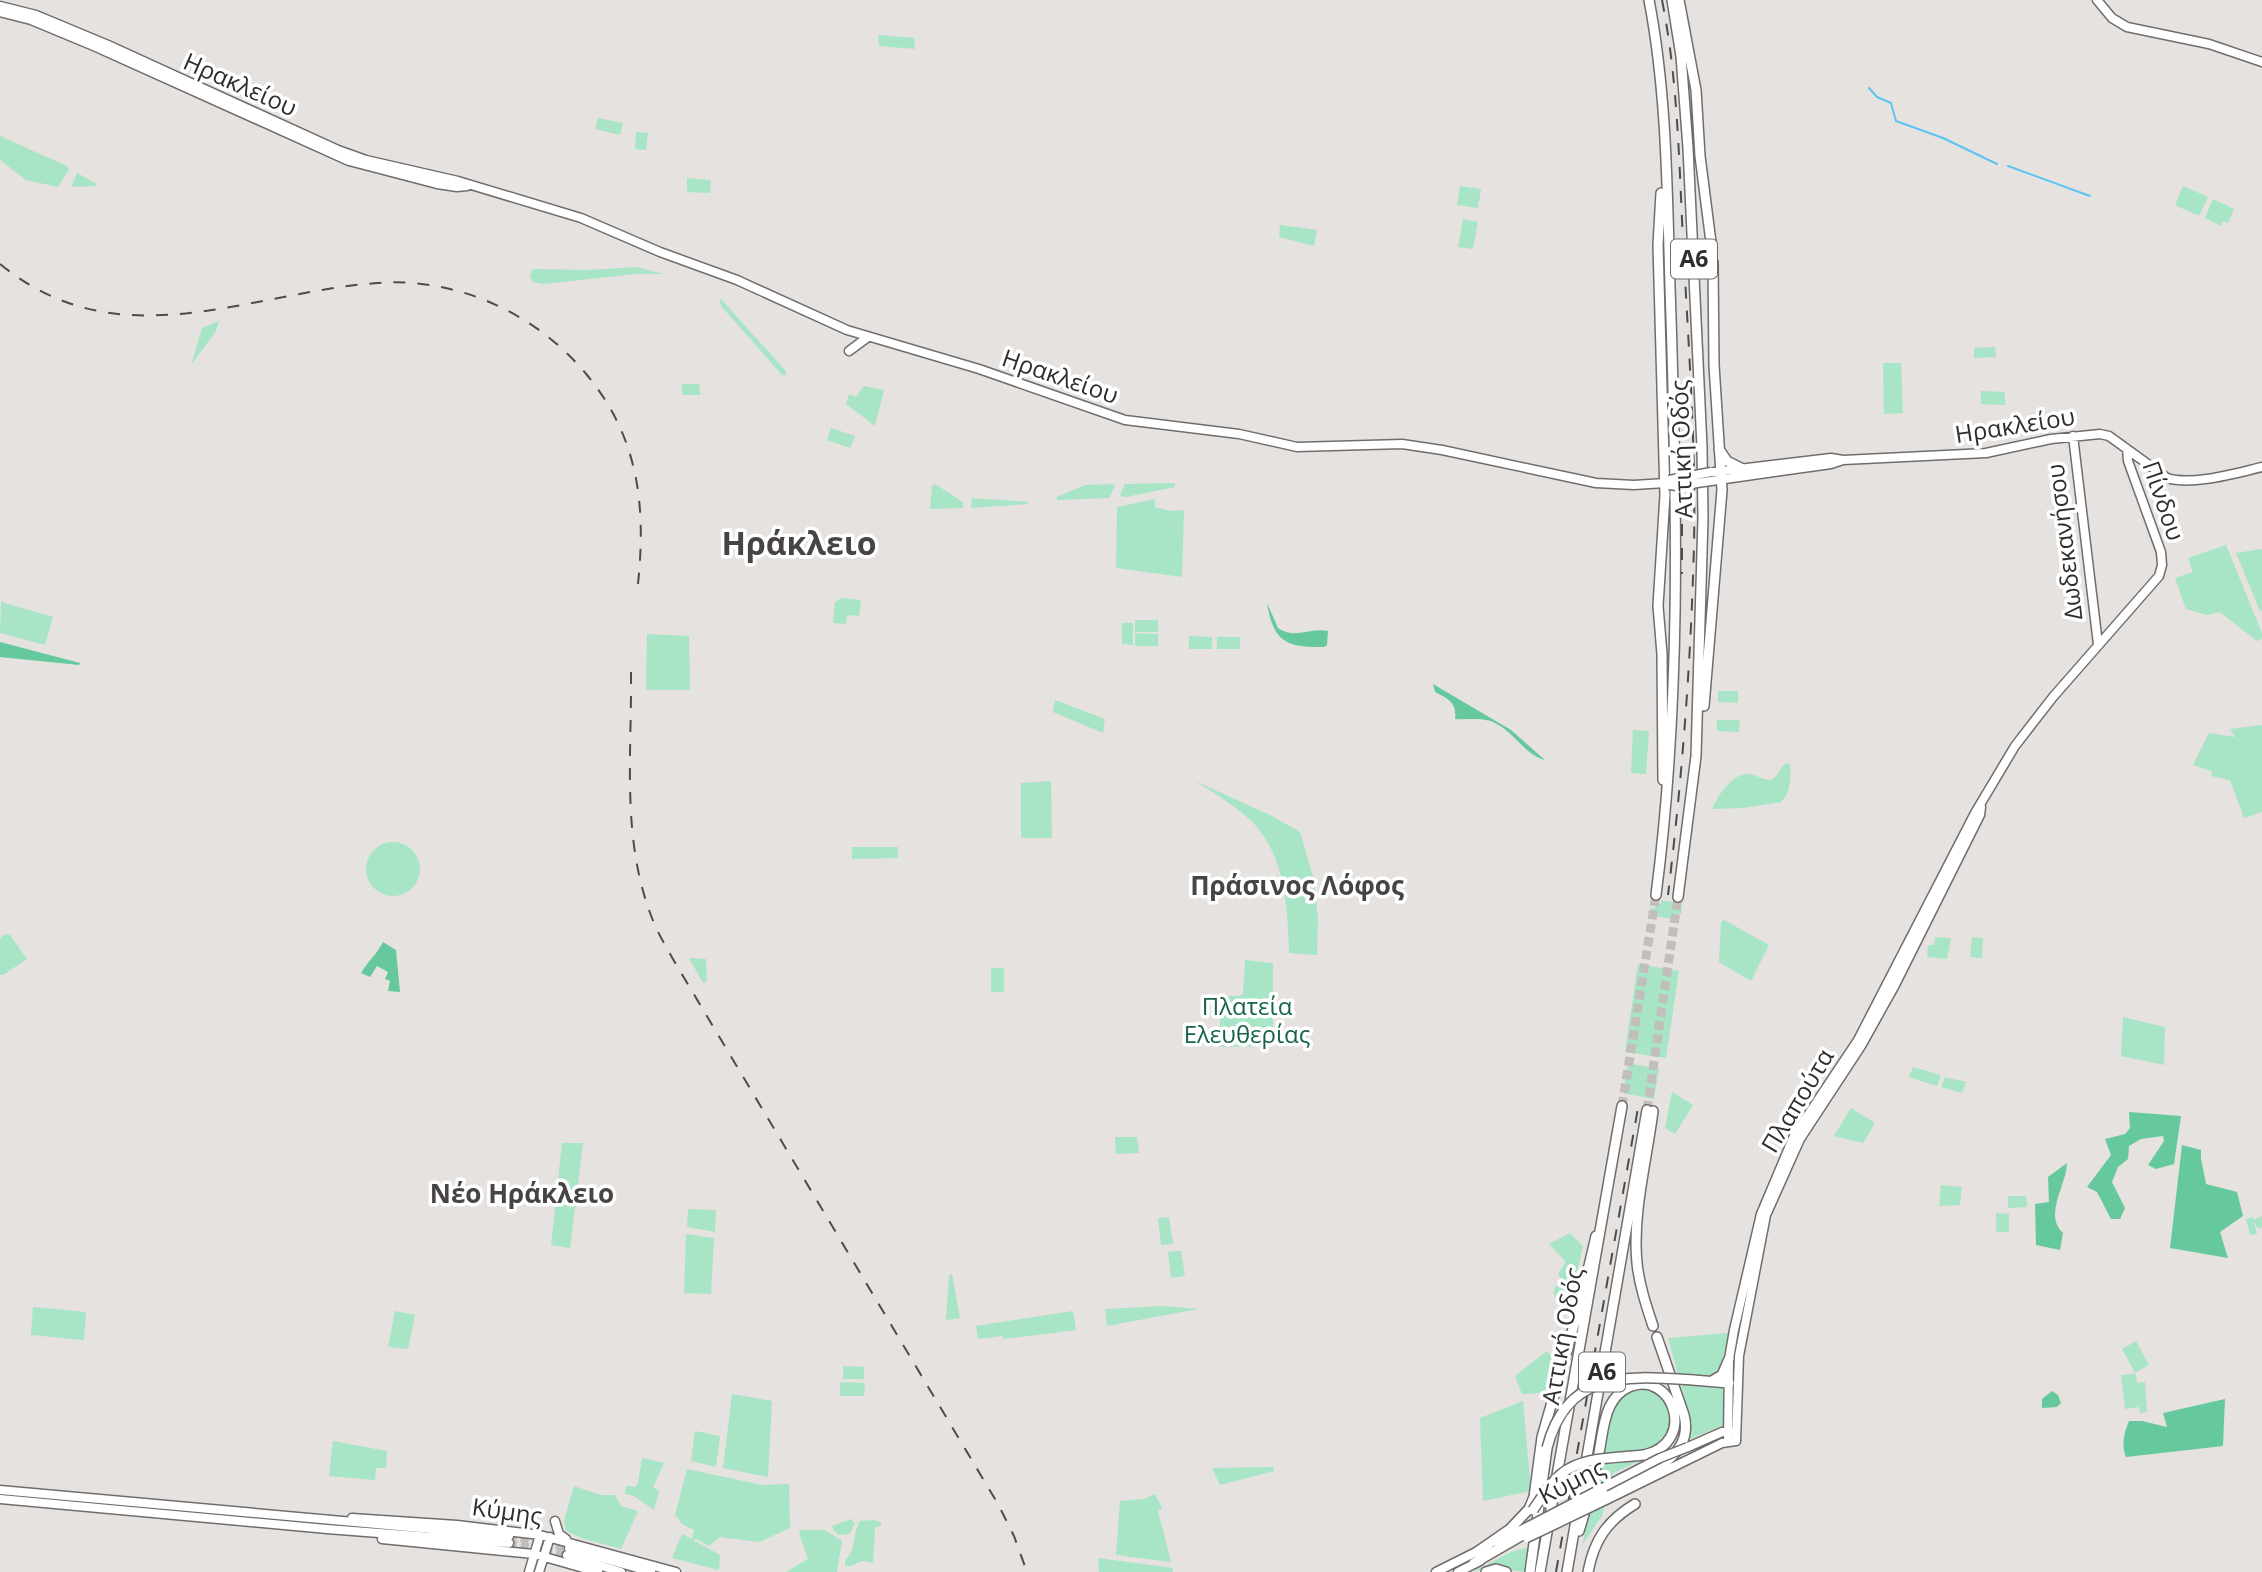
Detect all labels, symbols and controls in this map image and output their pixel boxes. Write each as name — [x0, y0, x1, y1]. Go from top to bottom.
street label: Ηρακλείου — [179, 44, 303, 123]
road number: Α6 — [1671, 240, 1717, 278]
street label: Ηρακλείου — [998, 340, 1123, 411]
street label: Αττική Οδός — [1662, 379, 1699, 519]
street label: Ηρακλείου — [1952, 399, 2077, 450]
street label: Πίνδου — [2135, 456, 2193, 545]
street label: Δωδεκανήσου — [2038, 462, 2089, 622]
district label: Ηράκλειο — [721, 521, 877, 564]
district label: Πράσινος Λόφος — [1190, 867, 1404, 903]
park label: Πλατεία Ελευθερίας — [1184, 989, 1310, 1050]
street label: Πλαπούτα — [1753, 1042, 1841, 1158]
district label: Νέο Ηράκλειο — [430, 1175, 614, 1211]
street label: Αττική Οδός — [1533, 1265, 1590, 1407]
road number: Α6 — [1579, 1352, 1625, 1392]
street label: Κύμης — [1532, 1450, 1610, 1511]
street label: Κύμης — [470, 1489, 544, 1532]

